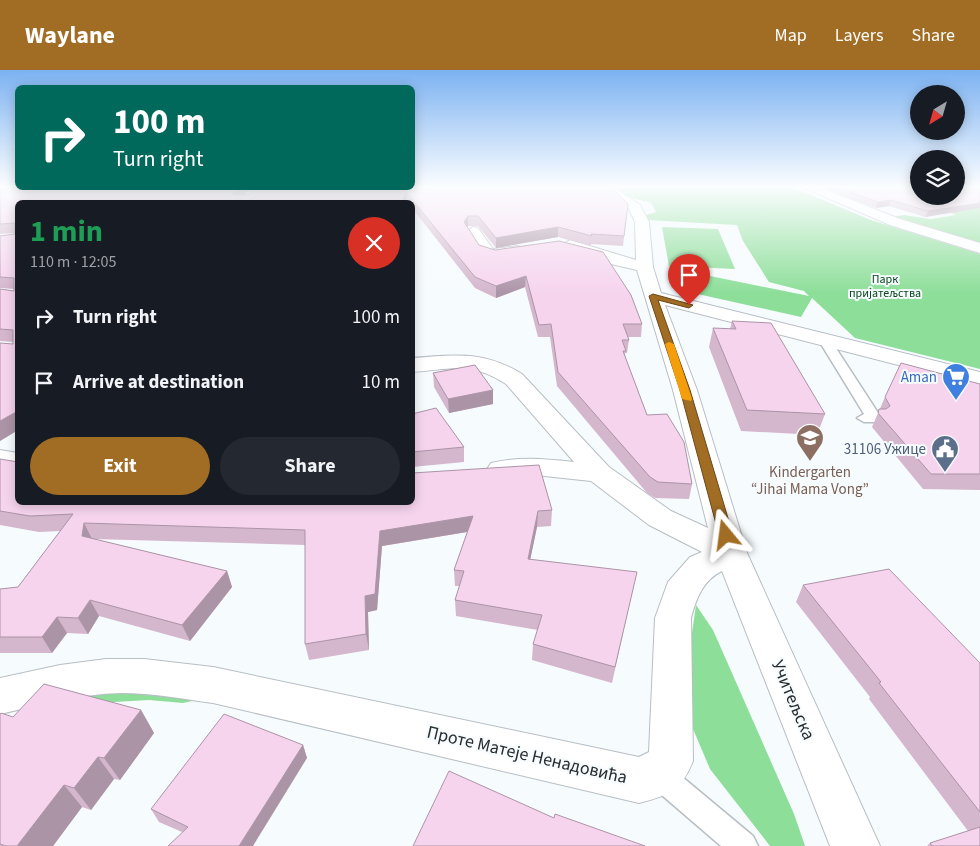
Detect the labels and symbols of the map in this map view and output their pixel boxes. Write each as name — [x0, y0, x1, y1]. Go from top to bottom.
north arrow — [910, 85, 965, 140]
pin — [668, 254, 710, 305]
park label: Парк пријатељства — [849, 271, 921, 302]
supermarket icon: Aman — [941, 362, 971, 401]
place label: Aman — [901, 367, 937, 388]
school or university icon: Kindergarten “Jihai Mama Vong” — [795, 423, 825, 462]
public building icon: 31106 Ужице — [930, 434, 960, 473]
place label: 31106 Ужице — [844, 439, 926, 460]
place label: Kindergarten “Jihai Mama Vong” — [751, 462, 869, 500]
position arrow — [699, 508, 751, 560]
street label: Учитељска — [765, 656, 821, 744]
street label: Проте Матеје Ненадовића — [424, 720, 630, 790]

